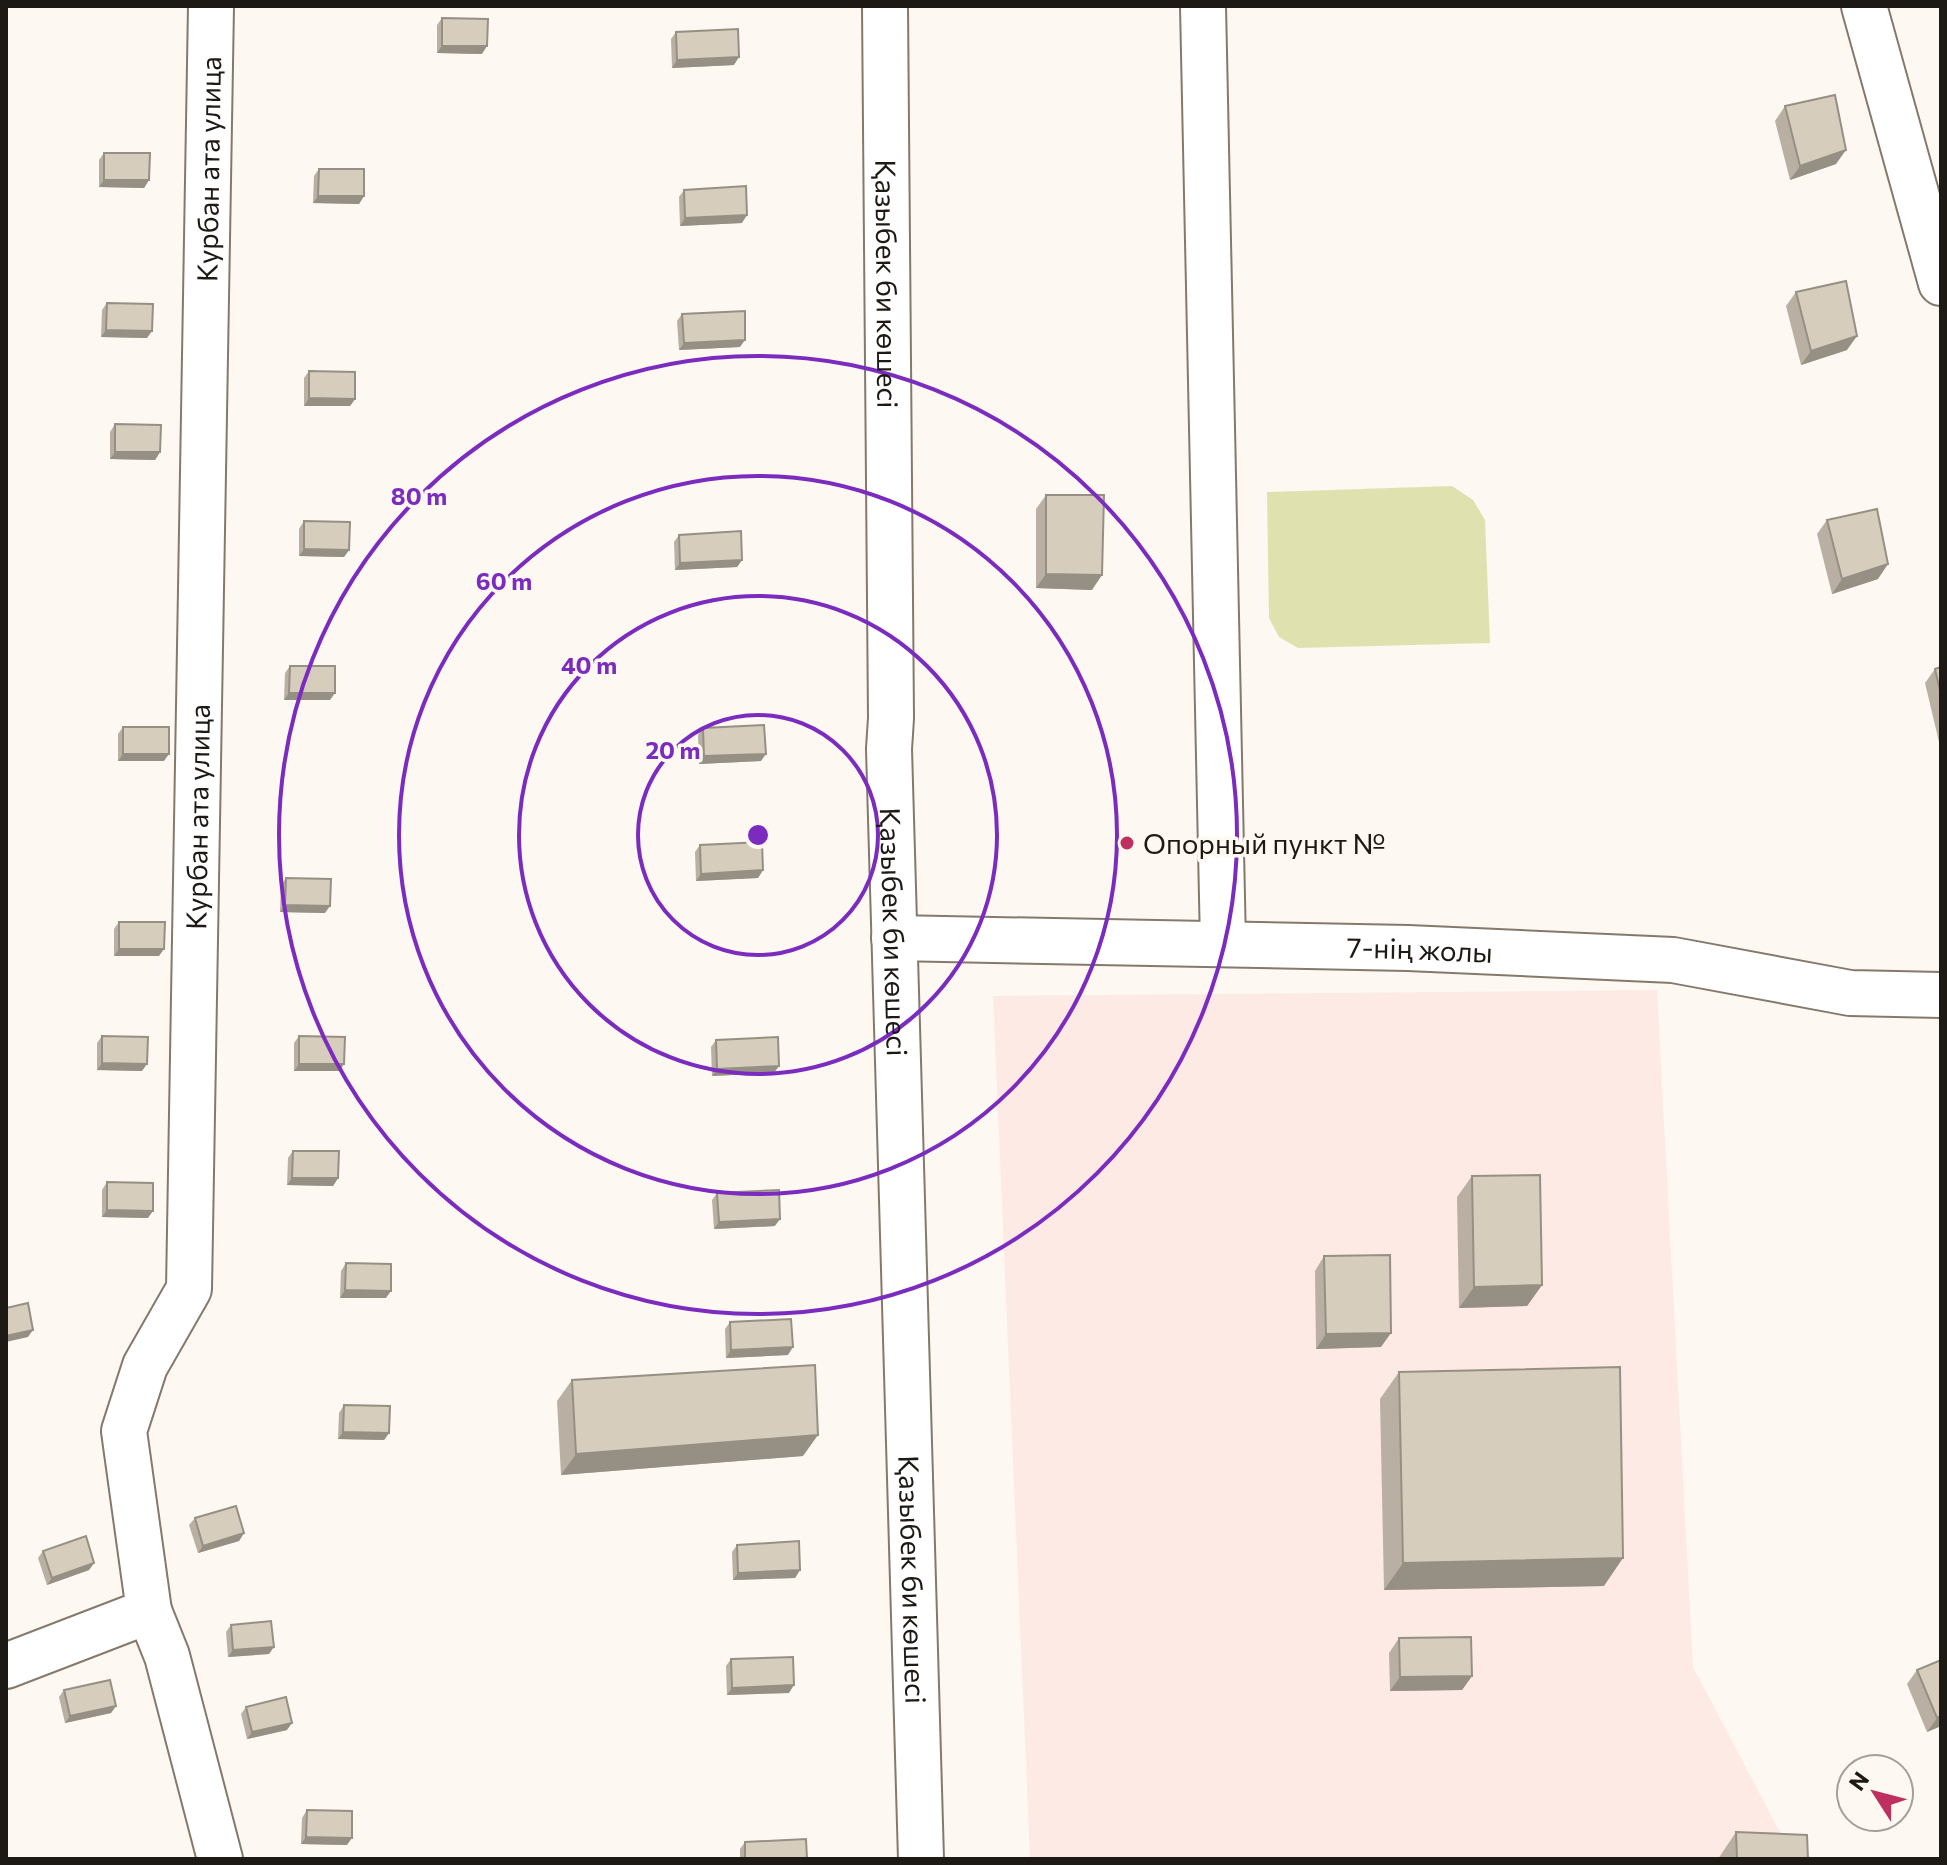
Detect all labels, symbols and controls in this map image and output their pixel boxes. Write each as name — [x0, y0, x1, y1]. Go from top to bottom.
street label: Курбан ата улица — [189, 56, 227, 282]
street label: Қазыбек би көшесі — [869, 159, 905, 409]
text: 80 m — [391, 481, 447, 510]
text: 60 m — [476, 566, 532, 595]
text: 40 m — [561, 650, 617, 679]
street label: Курбан ата улица — [178, 704, 216, 930]
text: 20 m — [646, 735, 700, 764]
street label: Қазыбек би көшесі — [874, 807, 915, 1057]
centre of rings — [744, 821, 772, 849]
place label: Опорный пункт № — [1143, 826, 1385, 860]
marker: Опорный пункт № — [1118, 834, 1136, 852]
street label: 7-нің жолы — [1347, 930, 1494, 969]
street label: Қазыбек би көшесі — [892, 1455, 934, 1705]
north arrow — [1835, 1753, 1915, 1833]
text: N — [1843, 1766, 1874, 1796]

